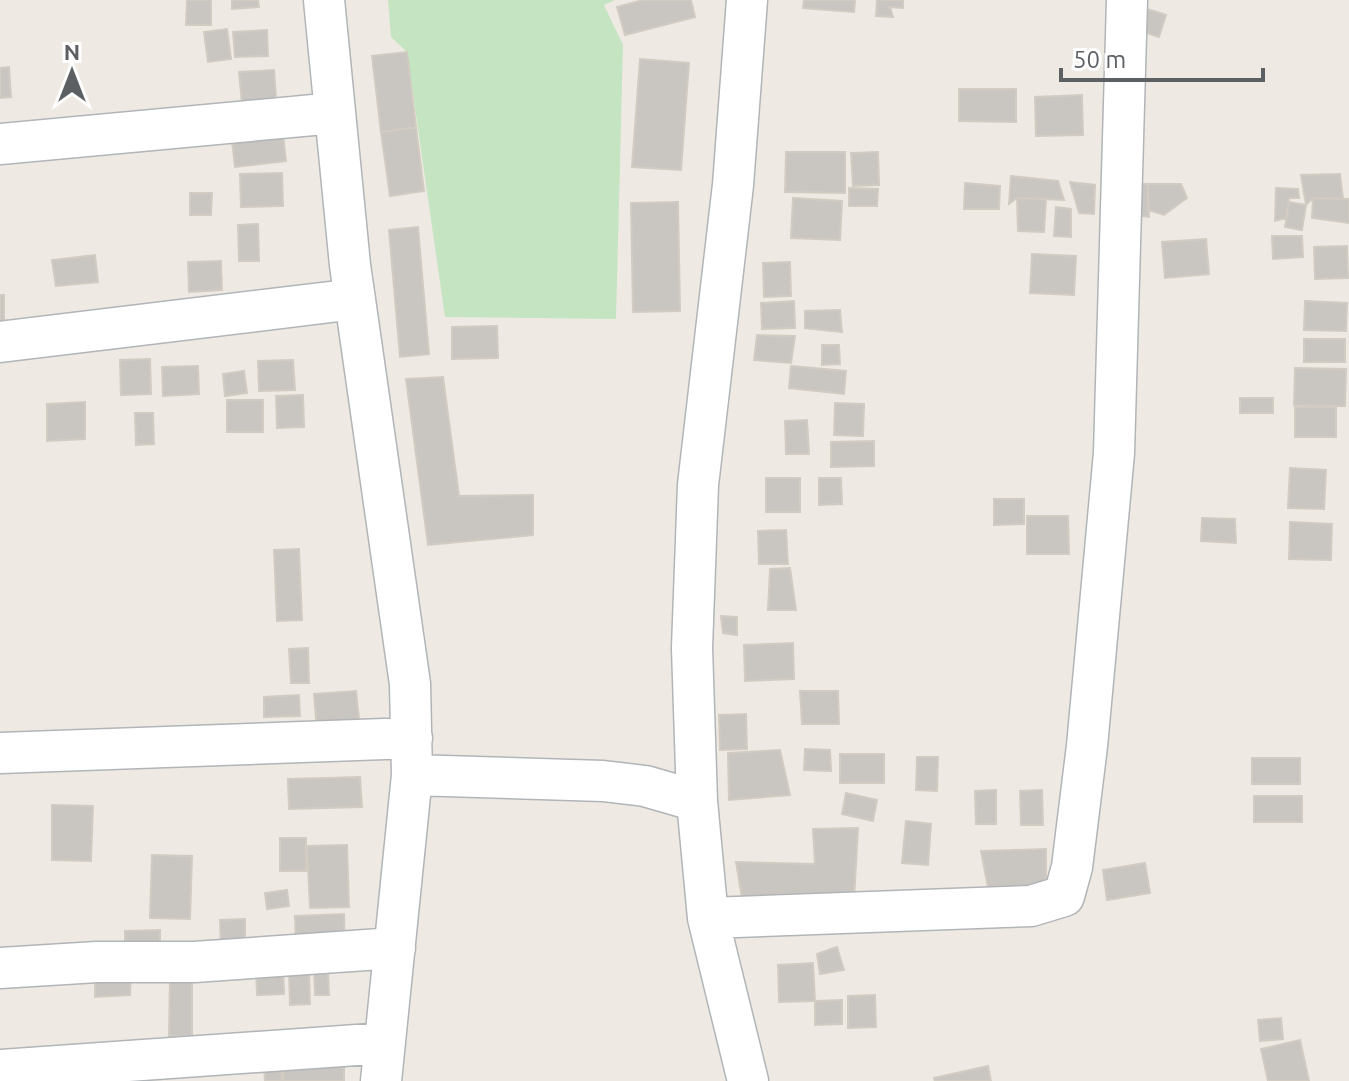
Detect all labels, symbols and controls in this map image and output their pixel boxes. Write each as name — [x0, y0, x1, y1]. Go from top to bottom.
north arrow — [32, 32, 112, 112]
scale bar — [1061, 32, 1263, 82]
text: N — [64, 39, 80, 64]
text: 50 m — [1073, 46, 1126, 73]

